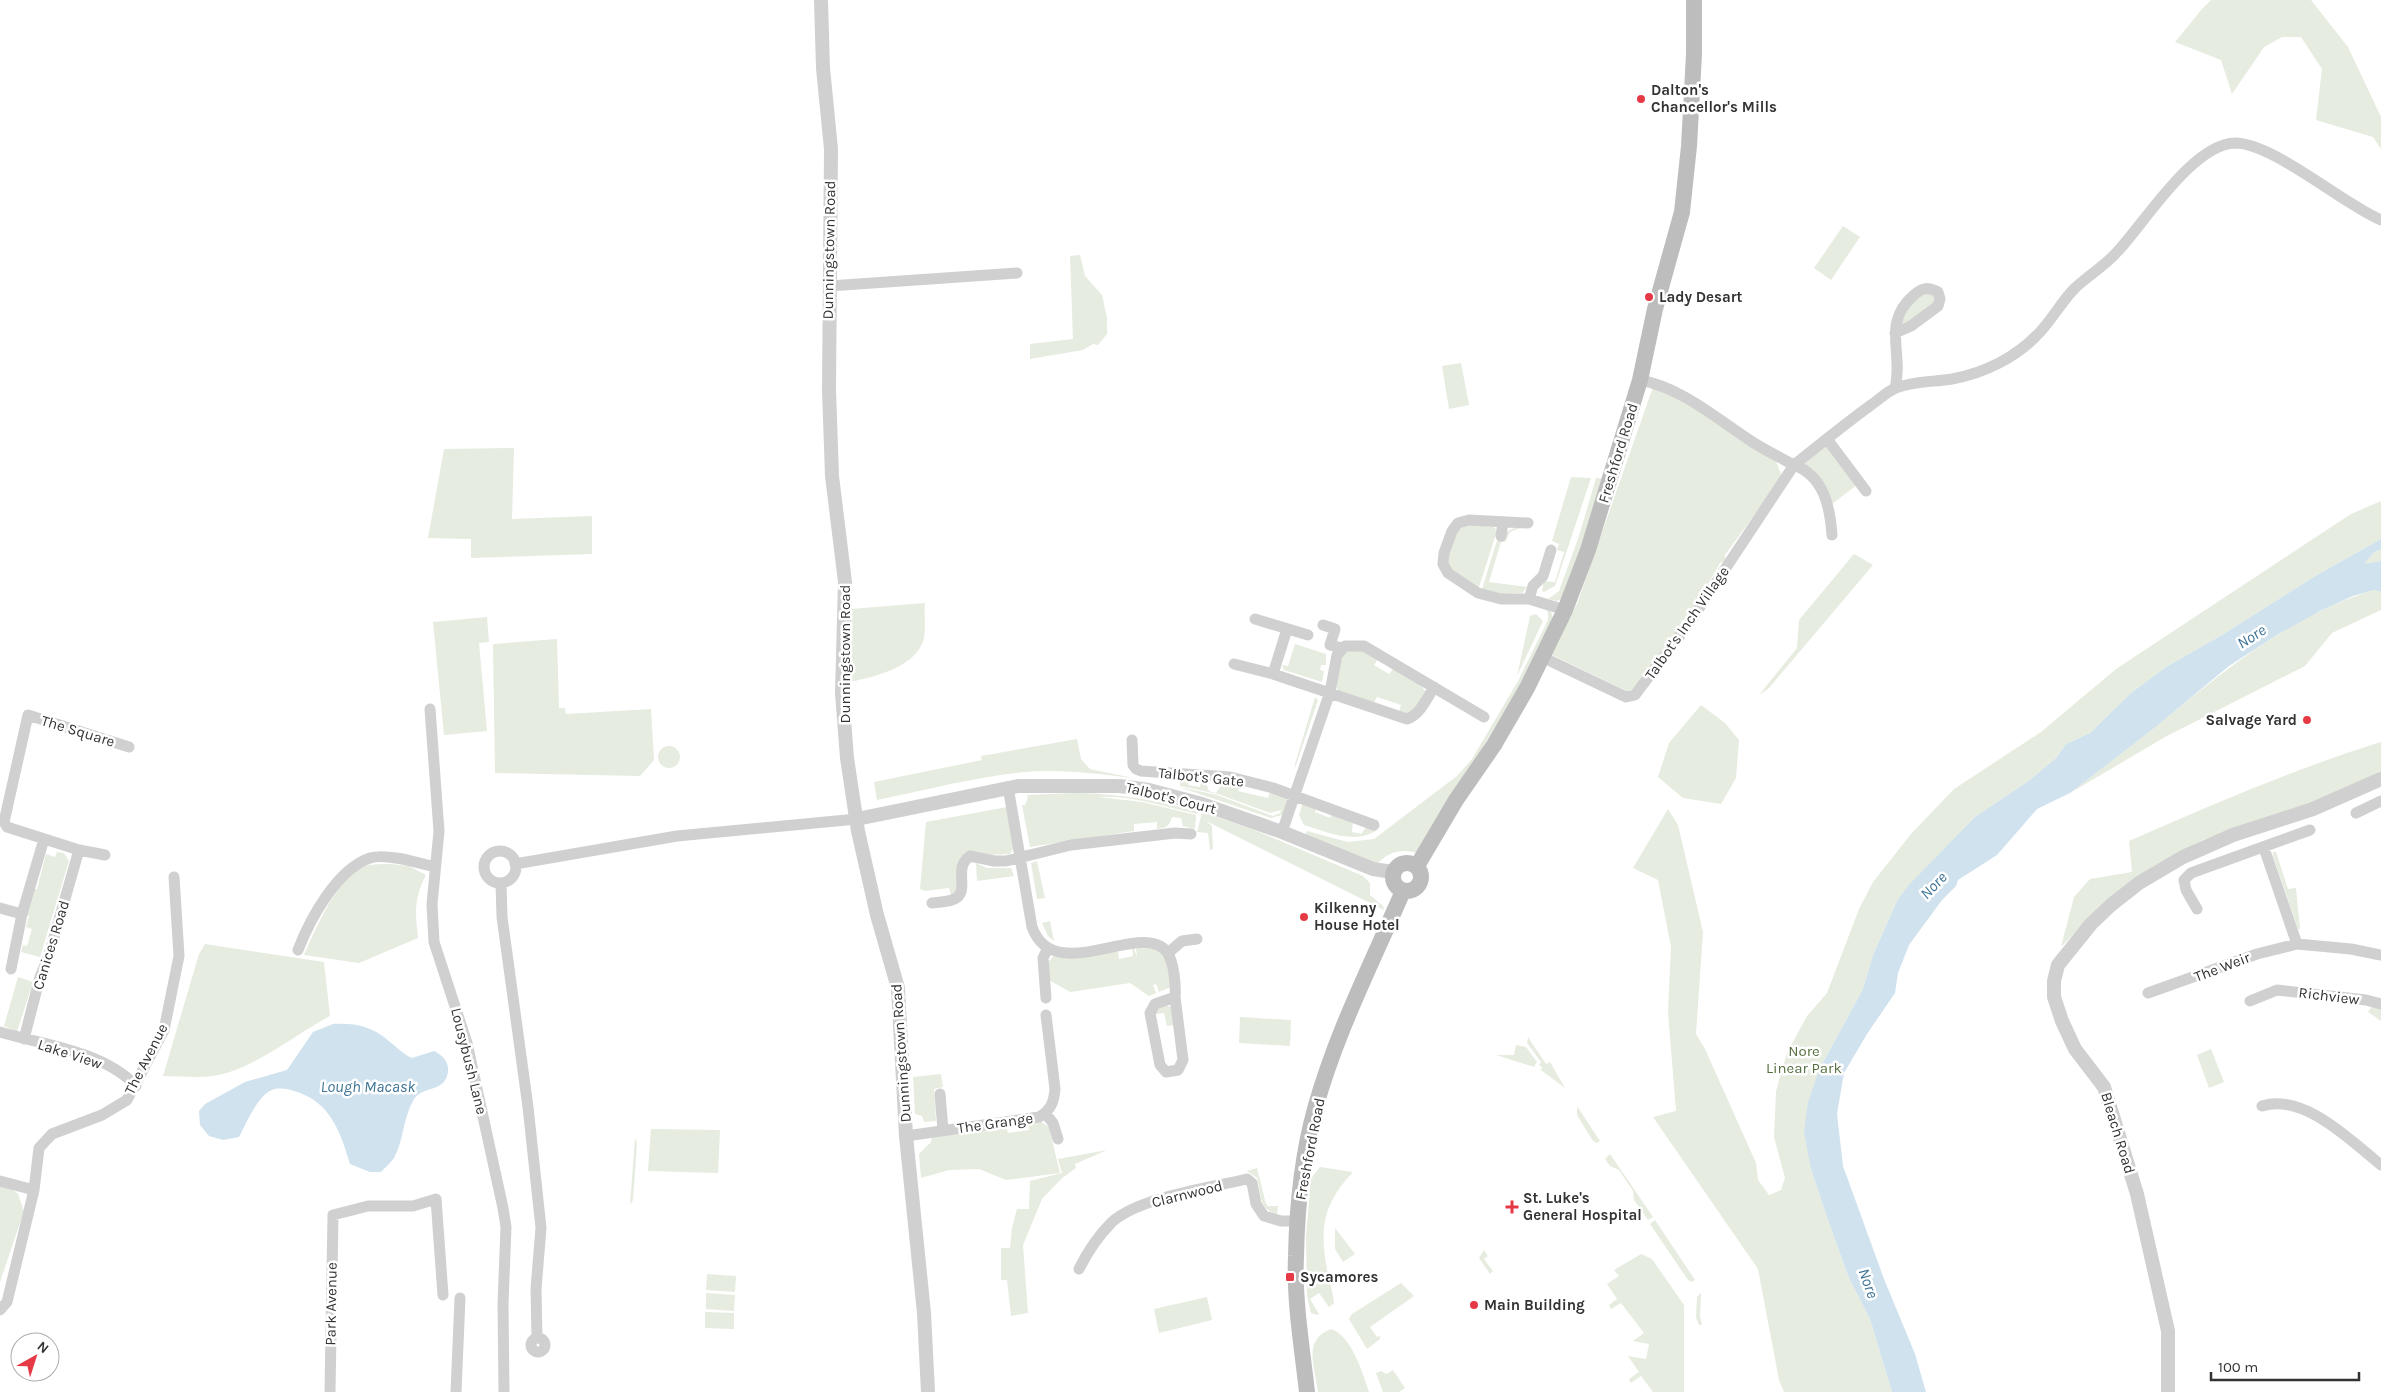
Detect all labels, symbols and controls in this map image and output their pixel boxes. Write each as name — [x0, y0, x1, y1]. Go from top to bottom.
place label: Dalton's Chancellor's Mills — [1651, 81, 1777, 116]
marker: Dalton's Chancellor's Mills — [1635, 93, 1647, 105]
street label: Dunningstown Road — [819, 180, 839, 320]
place label: Lady Desart — [1659, 288, 1743, 306]
marker: Lady Desart — [1643, 291, 1655, 303]
street label: Freshford Road — [1594, 401, 1642, 505]
street label: Talbot's Inch Village — [1641, 563, 1733, 683]
street label: Dunningstown Road — [836, 585, 854, 723]
water label: Nore — [2233, 620, 2270, 653]
street label: The Square — [39, 711, 117, 751]
place label: Salvage Yard — [2205, 711, 2297, 729]
marker: Salvage Yard — [2301, 714, 2313, 726]
street label: Talbot's Gate — [1157, 764, 1245, 790]
street label: Talbot's Court — [1124, 778, 1218, 818]
water label: Nore — [1916, 867, 1951, 903]
street label: Canices Road — [29, 898, 73, 992]
place label: Kilkenny House Hotel — [1314, 899, 1400, 934]
marker: Kilkenny House Hotel — [1298, 911, 1310, 923]
street label: The Weir — [2192, 948, 2253, 986]
street label: Dunningstown Road — [887, 983, 915, 1123]
street label: Richview — [2298, 983, 2361, 1009]
street label: Lousybush Lane — [447, 1006, 491, 1116]
street label: The Avenue — [120, 1021, 172, 1097]
street label: Lake View — [36, 1035, 105, 1073]
park label: Nore Linear Park — [1766, 1042, 1842, 1077]
water label: Lough Macask — [320, 1077, 416, 1096]
street label: Bleach Road — [2097, 1090, 2139, 1176]
street label: Freshford Road — [1291, 1096, 1329, 1202]
street label: The Grange — [956, 1109, 1034, 1137]
street label: Clarnwood — [1150, 1177, 1224, 1211]
place label: St. Luke's General Hospital — [1523, 1189, 1642, 1224]
marker: St. Luke's General Hospital — [1505, 1200, 1519, 1214]
street label: Park Avenue — [321, 1262, 341, 1346]
water label: Nore — [1854, 1266, 1883, 1301]
place label: Sycamores — [1300, 1268, 1378, 1286]
marker: Sycamores — [1284, 1271, 1296, 1283]
place label: Main Building — [1484, 1296, 1585, 1314]
marker: Main Building — [1468, 1299, 1480, 1311]
north arrow — [10, 1332, 60, 1382]
text: N — [34, 1338, 52, 1357]
scale bar — [2211, 1350, 2358, 1382]
text: 100 m — [2218, 1358, 2258, 1376]

